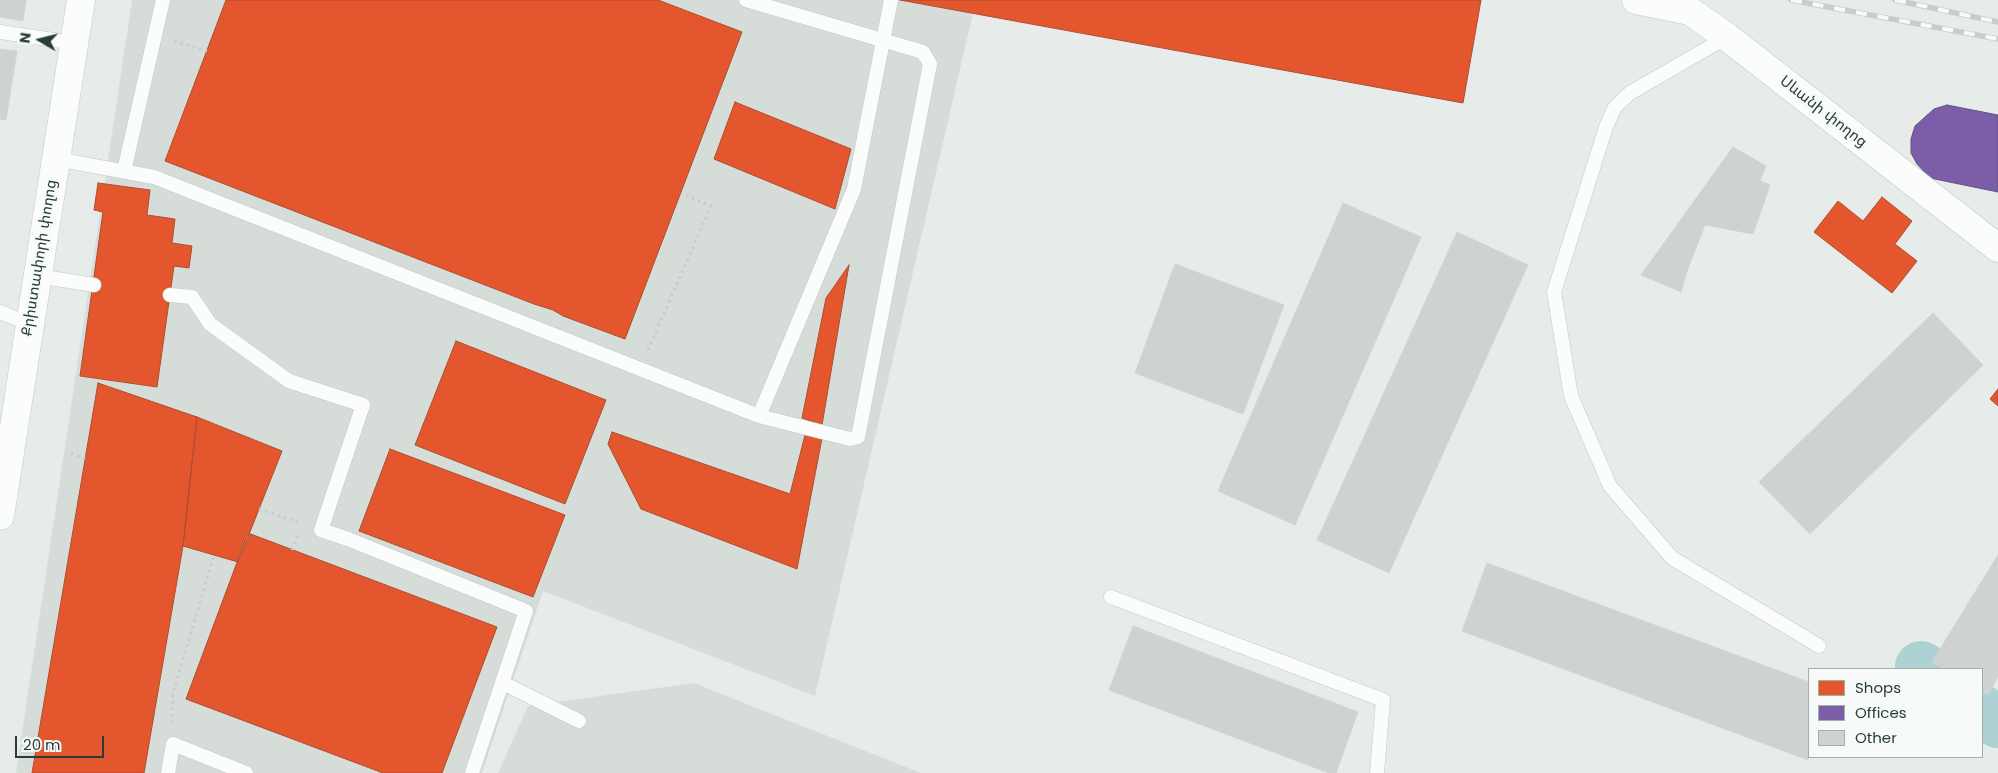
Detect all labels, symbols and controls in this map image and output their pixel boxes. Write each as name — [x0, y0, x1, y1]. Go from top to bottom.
north arrow — [15, 15, 65, 65]
text: N — [15, 31, 36, 45]
street label: Սևանի փողոց — [1776, 72, 1870, 152]
street label: Քրիստափորի փողոց — [19, 178, 61, 338]
legend — [1808, 668, 1983, 758]
text: Shops — [1855, 677, 1901, 698]
text: Offices — [1855, 702, 1907, 723]
scale bar — [18, 726, 106, 758]
text: Other — [1855, 727, 1897, 748]
text: 20 m — [23, 734, 61, 755]

